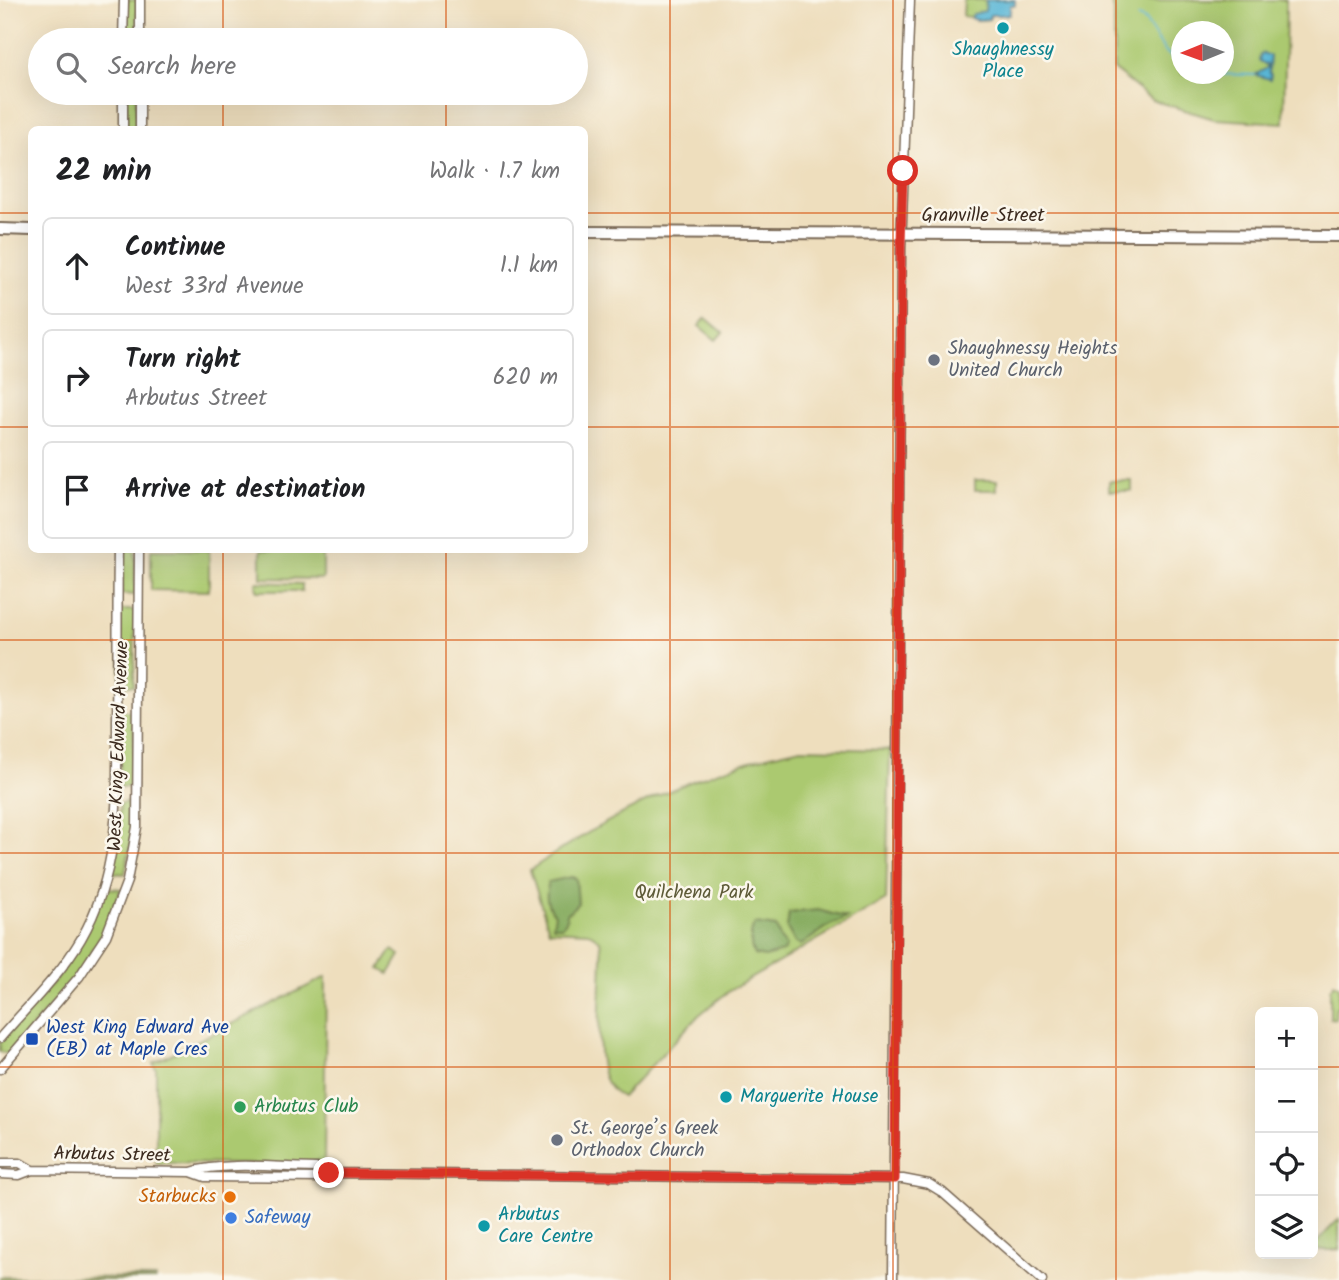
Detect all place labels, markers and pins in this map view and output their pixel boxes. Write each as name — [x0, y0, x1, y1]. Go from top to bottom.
marker: Shaughnessy Place — [995, 20, 1011, 36]
place label: Shaughnessy Place — [952, 35, 1055, 87]
place label: Shaughnessy Heights United Church — [948, 334, 1117, 386]
marker: Shaughnessy Heights United Church — [926, 352, 942, 368]
place label: West King Edward Ave (EB) at Maple Cres — [46, 1013, 229, 1065]
marker: West King Edward Ave (EB) at Maple Cres — [24, 1031, 40, 1047]
place label: Marguerite House — [740, 1082, 879, 1112]
marker: Marguerite House — [718, 1089, 734, 1105]
place label: Arbutus Club — [254, 1092, 358, 1122]
marker: Arbutus Club — [232, 1099, 248, 1115]
place label: St. George’s Greek Orthodox Church — [571, 1114, 718, 1166]
marker: St. George’s Greek Orthodox Church — [549, 1132, 565, 1148]
place label: Starbucks — [139, 1182, 216, 1212]
marker: Starbucks — [222, 1189, 238, 1205]
place label: Arbutus Care Centre — [498, 1200, 593, 1252]
place label: Safeway — [245, 1203, 311, 1233]
marker: Safeway — [223, 1210, 239, 1226]
marker: Arbutus Care Centre — [476, 1218, 492, 1234]

